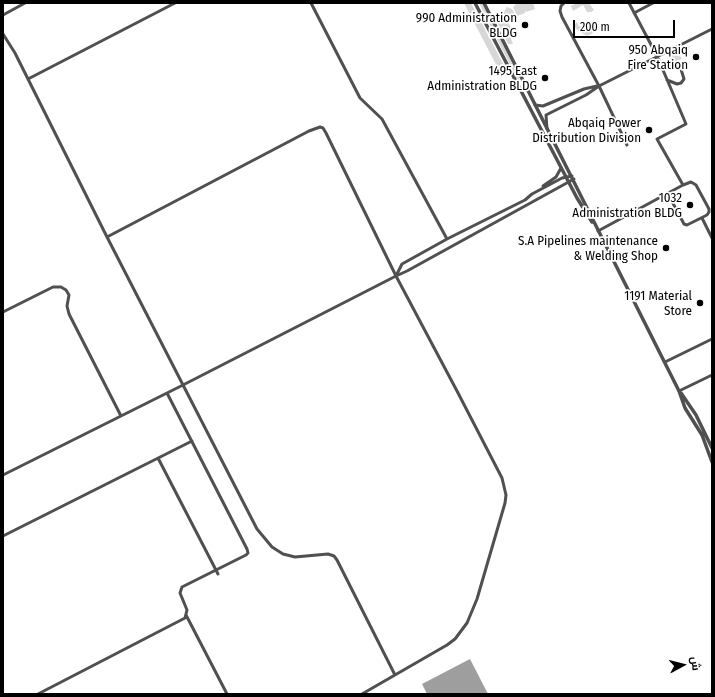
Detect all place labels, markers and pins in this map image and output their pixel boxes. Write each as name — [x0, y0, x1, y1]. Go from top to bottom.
place label: 990 Administration BLDG — [416, 10, 517, 41]
marker: 990 Administration BLDG — [520, 20, 530, 30]
place label: 950 Abqaiq Fire Station — [628, 42, 688, 73]
marker: 950 Abqaiq Fire Station — [691, 52, 701, 62]
place label: 1495 East Administration BLDG — [427, 63, 537, 94]
marker: 1495 East Administration BLDG — [540, 73, 550, 83]
place label: Abqaiq Power Distribution Division — [532, 115, 641, 146]
marker: Abqaiq Power Distribution Division — [644, 125, 654, 135]
place label: 1032 Administration BLDG — [572, 190, 682, 221]
marker: 1032 Administration BLDG — [685, 200, 695, 210]
place label: S.A Pipelines maintenance & Welding Shop — [518, 233, 658, 264]
marker: S.A Pipelines maintenance & Welding Shop — [661, 243, 671, 253]
place label: 1191 Material Store — [624, 288, 692, 319]
marker: 1191 Material Store — [695, 298, 705, 308]

